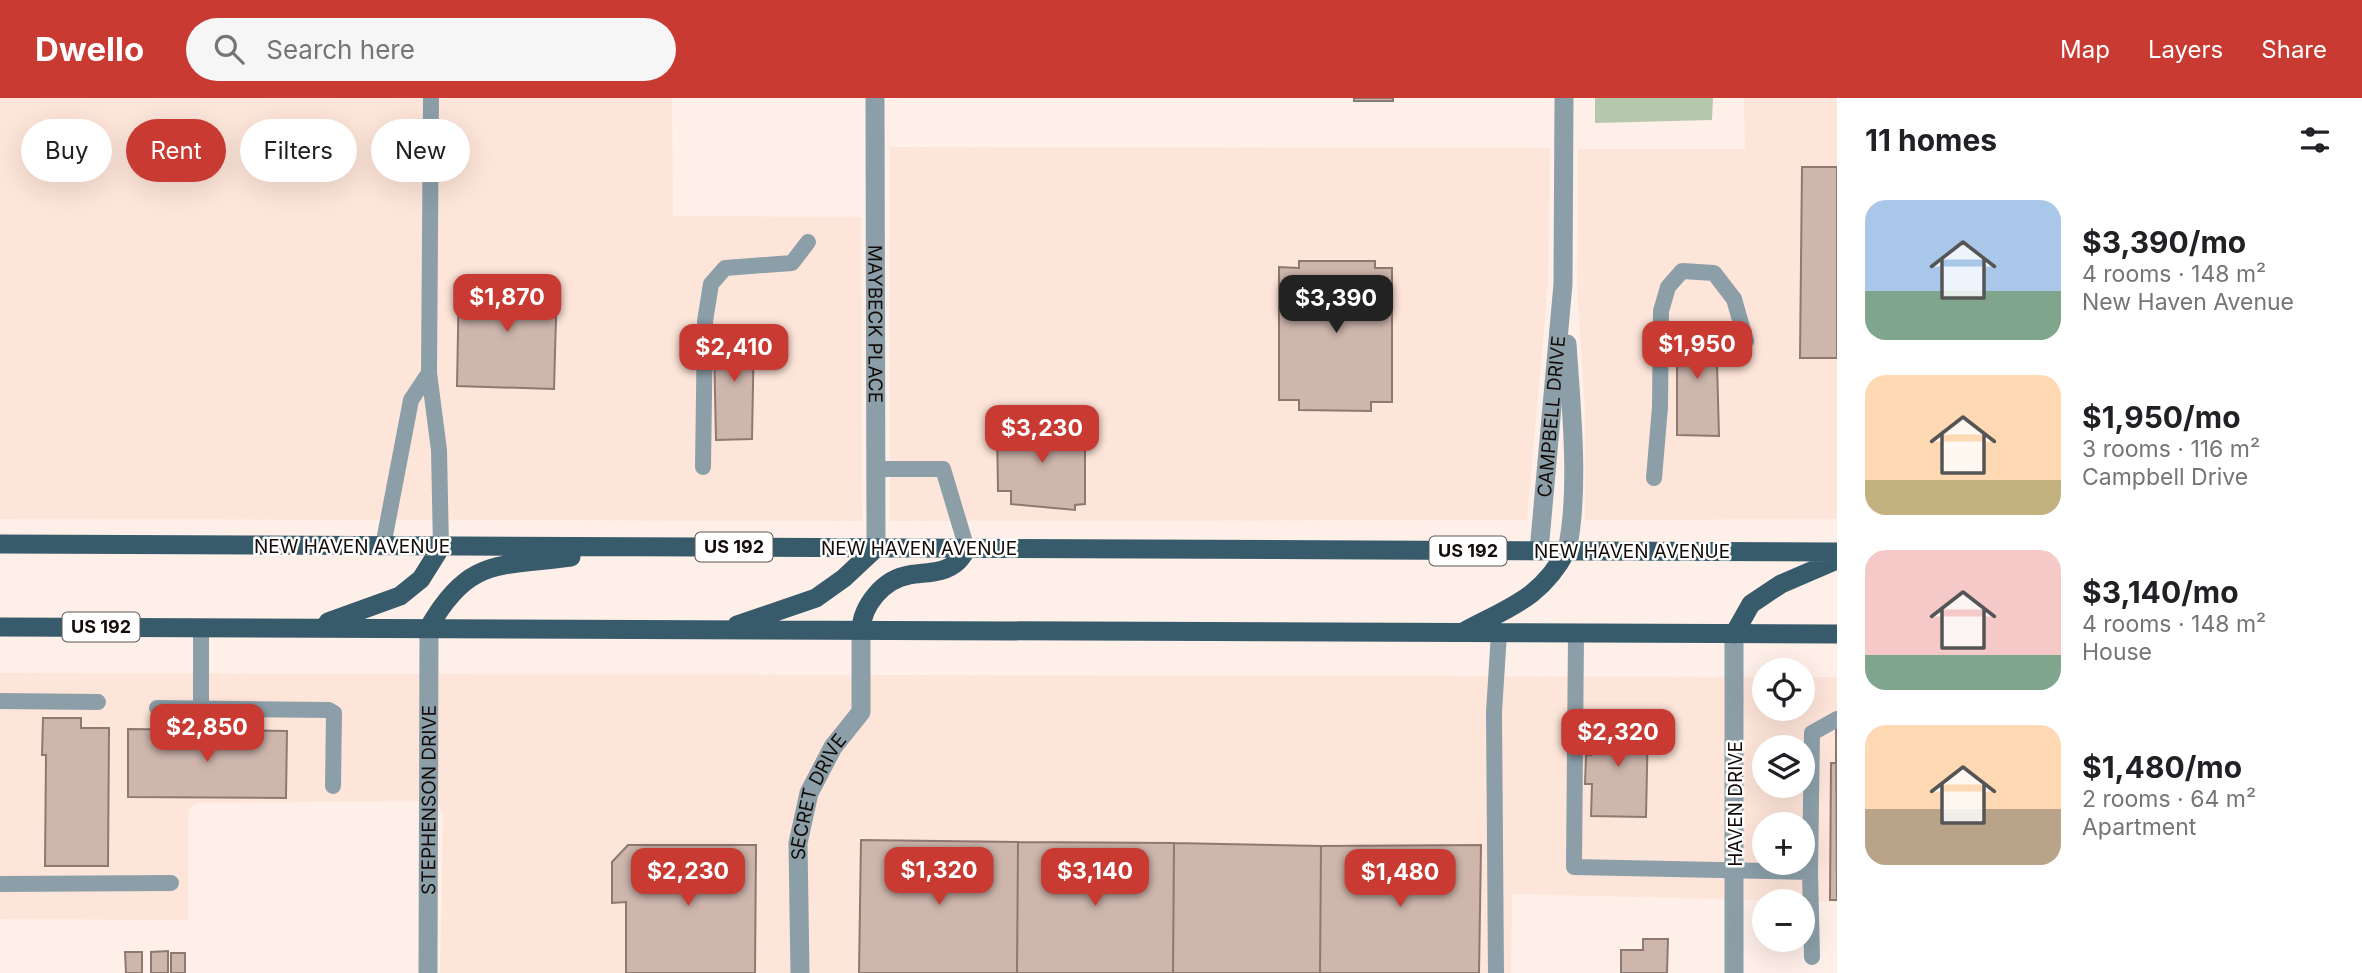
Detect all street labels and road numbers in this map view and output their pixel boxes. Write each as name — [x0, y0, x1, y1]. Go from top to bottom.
street label: MAYBECK PLACE — [863, 245, 887, 403]
street label: CAMPBELL DRIVE — [1533, 335, 1570, 498]
road number: US 192 — [696, 532, 772, 561]
street label: NEW HAVEN AVENUE — [254, 535, 450, 558]
road number: US 192 — [1430, 536, 1506, 565]
street label: NEW HAVEN AVENUE — [821, 537, 1017, 560]
street label: NEW HAVEN AVENUE — [1534, 540, 1730, 563]
road number: US 192 — [62, 612, 140, 642]
street label: STEPHENSON DRIVE — [417, 705, 441, 895]
street label: SECRET DRIVE — [786, 729, 851, 860]
street label: HAVEN DRIVE — [1724, 741, 1747, 867]

